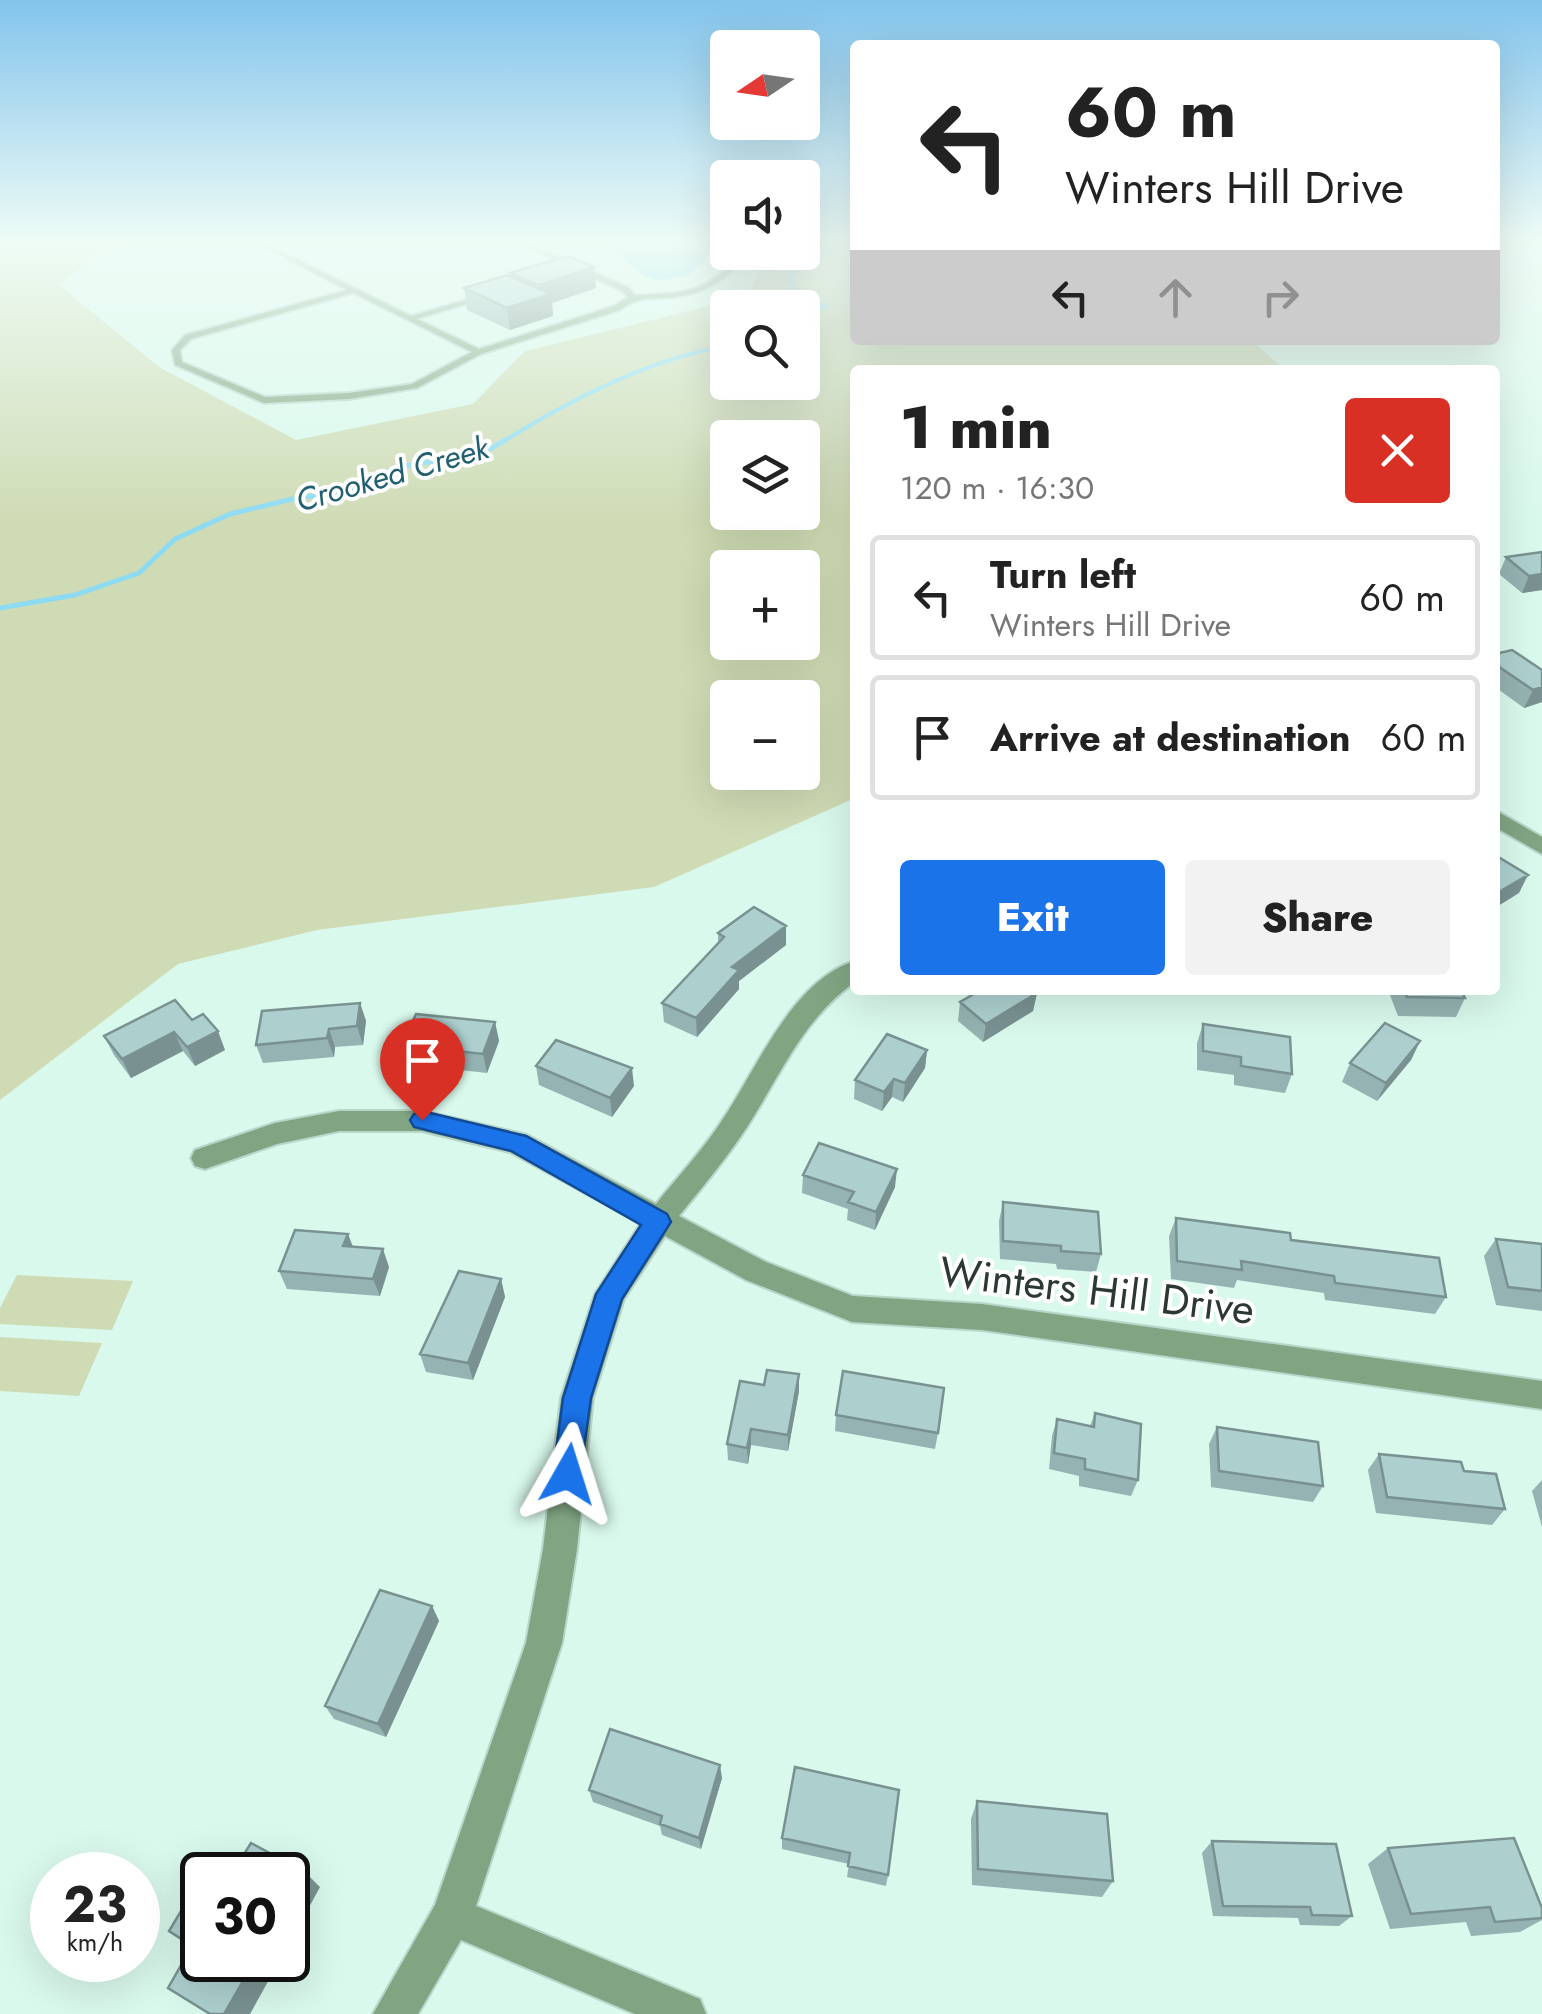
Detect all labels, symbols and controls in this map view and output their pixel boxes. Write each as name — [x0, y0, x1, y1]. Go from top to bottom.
north arrow — [710, 30, 820, 140]
map controls — [710, 30, 820, 790]
text: 60 m — [1065, 62, 1237, 163]
icon: left — [900, 80, 1030, 210]
text: Winters Hill Drive — [1065, 155, 1404, 220]
button: sound — [710, 160, 820, 270]
icon: left — [1043, 270, 1098, 325]
icon: ahead — [1148, 270, 1203, 325]
icon: right — [1253, 270, 1308, 325]
button: search — [710, 290, 820, 400]
text: 1 min — [900, 384, 1052, 471]
button: close — [1345, 398, 1450, 503]
button: layers — [710, 420, 820, 530]
water label: Crooked Creek — [290, 424, 495, 524]
text: 120 m · 16:30 — [900, 465, 1094, 511]
text: Turn left — [990, 547, 1136, 602]
button: + — [710, 550, 820, 660]
icon: left — [905, 570, 960, 625]
text: 60 m — [1359, 570, 1445, 625]
text: Winters Hill Drive — [990, 602, 1231, 648]
button: − — [710, 680, 820, 790]
icon: arrive — [905, 710, 960, 765]
text: Arrive at destination — [990, 710, 1351, 765]
text: 60 m — [1381, 710, 1466, 765]
button: Exit — [900, 860, 1165, 975]
button: Share — [1185, 860, 1450, 975]
pin — [380, 1018, 465, 1121]
icon: arrive — [395, 1033, 450, 1088]
street label: Winters Hill Drive — [936, 1241, 1258, 1340]
position arrow — [516, 1422, 620, 1526]
speed limit sign: 30 — [180, 1852, 310, 1982]
text: 23 — [63, 1868, 127, 1941]
text: km/h — [67, 1924, 123, 1960]

